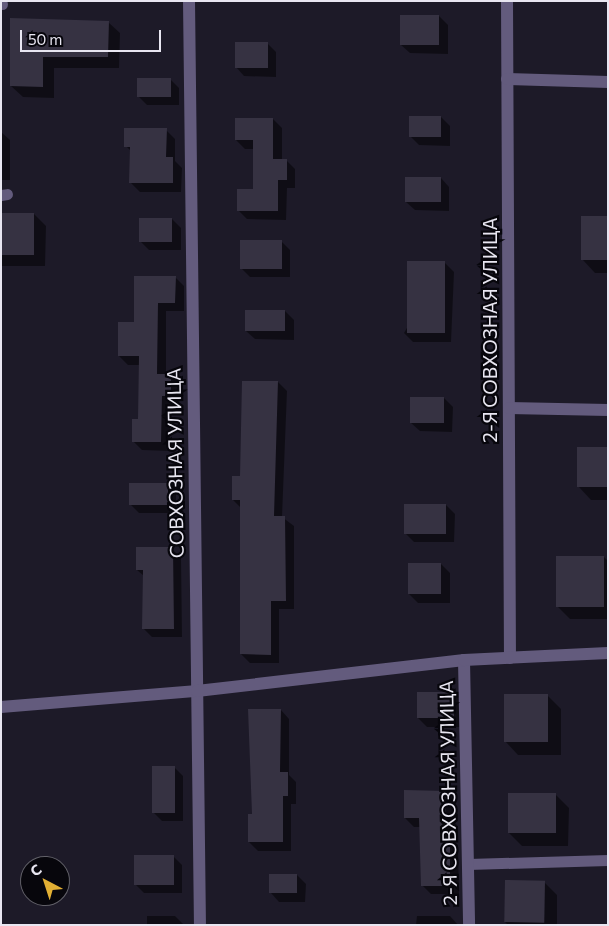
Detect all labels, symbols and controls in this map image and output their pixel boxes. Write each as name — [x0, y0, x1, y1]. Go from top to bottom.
scale bar — [22, 20, 164, 52]
text: 50 m — [28, 30, 62, 48]
street label: 2-Я СОВХОЗНАЯ УЛИЦА — [479, 217, 501, 443]
street label: СОВХОЗНАЯ УЛИЦА — [162, 368, 188, 558]
street label: 2-Я СОВХОЗНАЯ УЛИЦА — [435, 680, 461, 906]
north arrow — [20, 856, 70, 906]
text: С — [27, 860, 45, 879]

